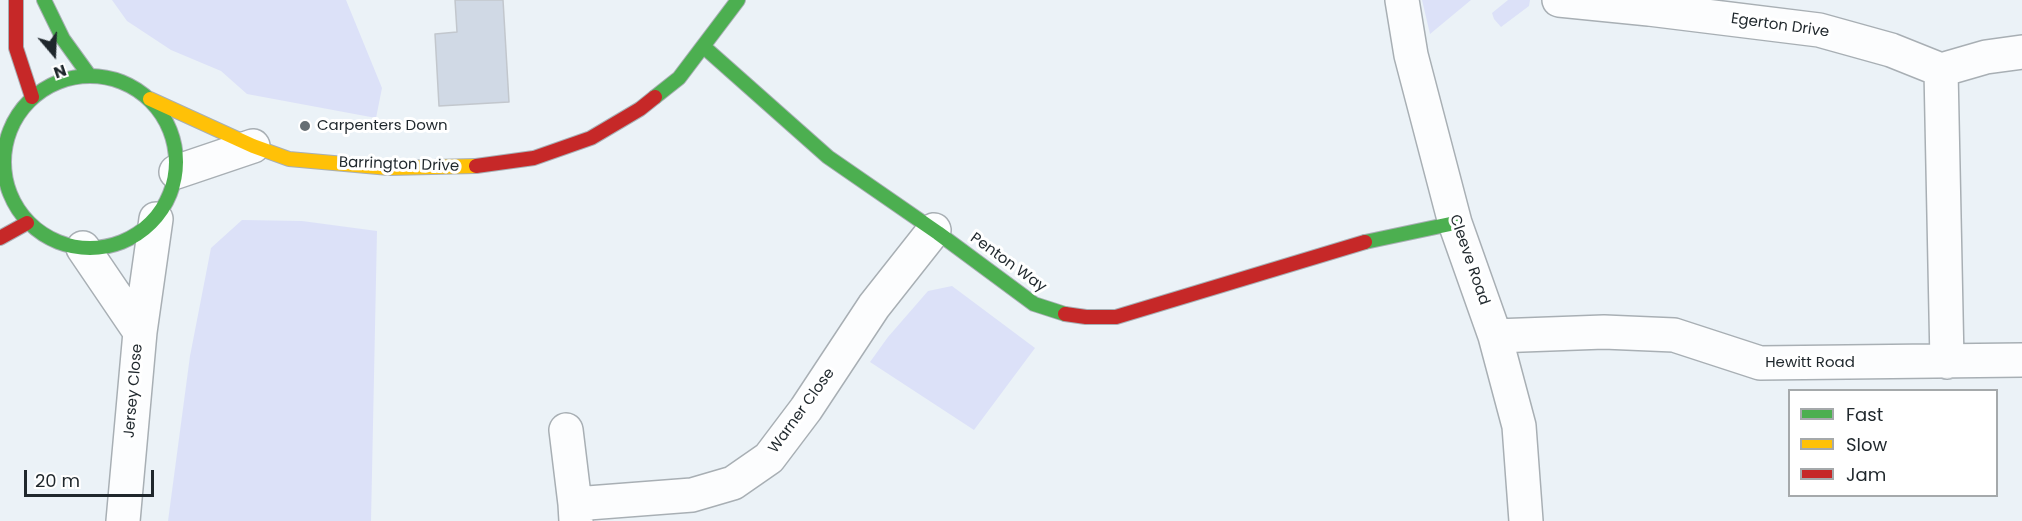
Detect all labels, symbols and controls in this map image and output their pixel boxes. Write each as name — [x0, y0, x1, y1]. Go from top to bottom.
street label: Egerton Drive — [1730, 10, 1830, 42]
north arrow — [24, 24, 84, 84]
text: N — [51, 59, 69, 84]
place label: Carpenters Down — [317, 117, 448, 135]
marker: Carpenters Down — [298, 119, 312, 133]
street label: Barrington Drive — [339, 154, 459, 176]
street label: Cleeve Road — [1445, 212, 1493, 308]
street label: Penton Way — [967, 229, 1049, 297]
street label: Jersey Close — [121, 343, 147, 439]
street label: Hewitt Road — [1765, 354, 1855, 372]
street label: Warner Close — [765, 365, 839, 457]
legend — [1788, 389, 1998, 497]
text: Fast — [1846, 402, 1883, 427]
text: Slow — [1846, 432, 1887, 457]
scale bar — [27, 458, 158, 496]
text: Jam — [1846, 462, 1886, 487]
text: 20 m — [35, 468, 80, 493]

